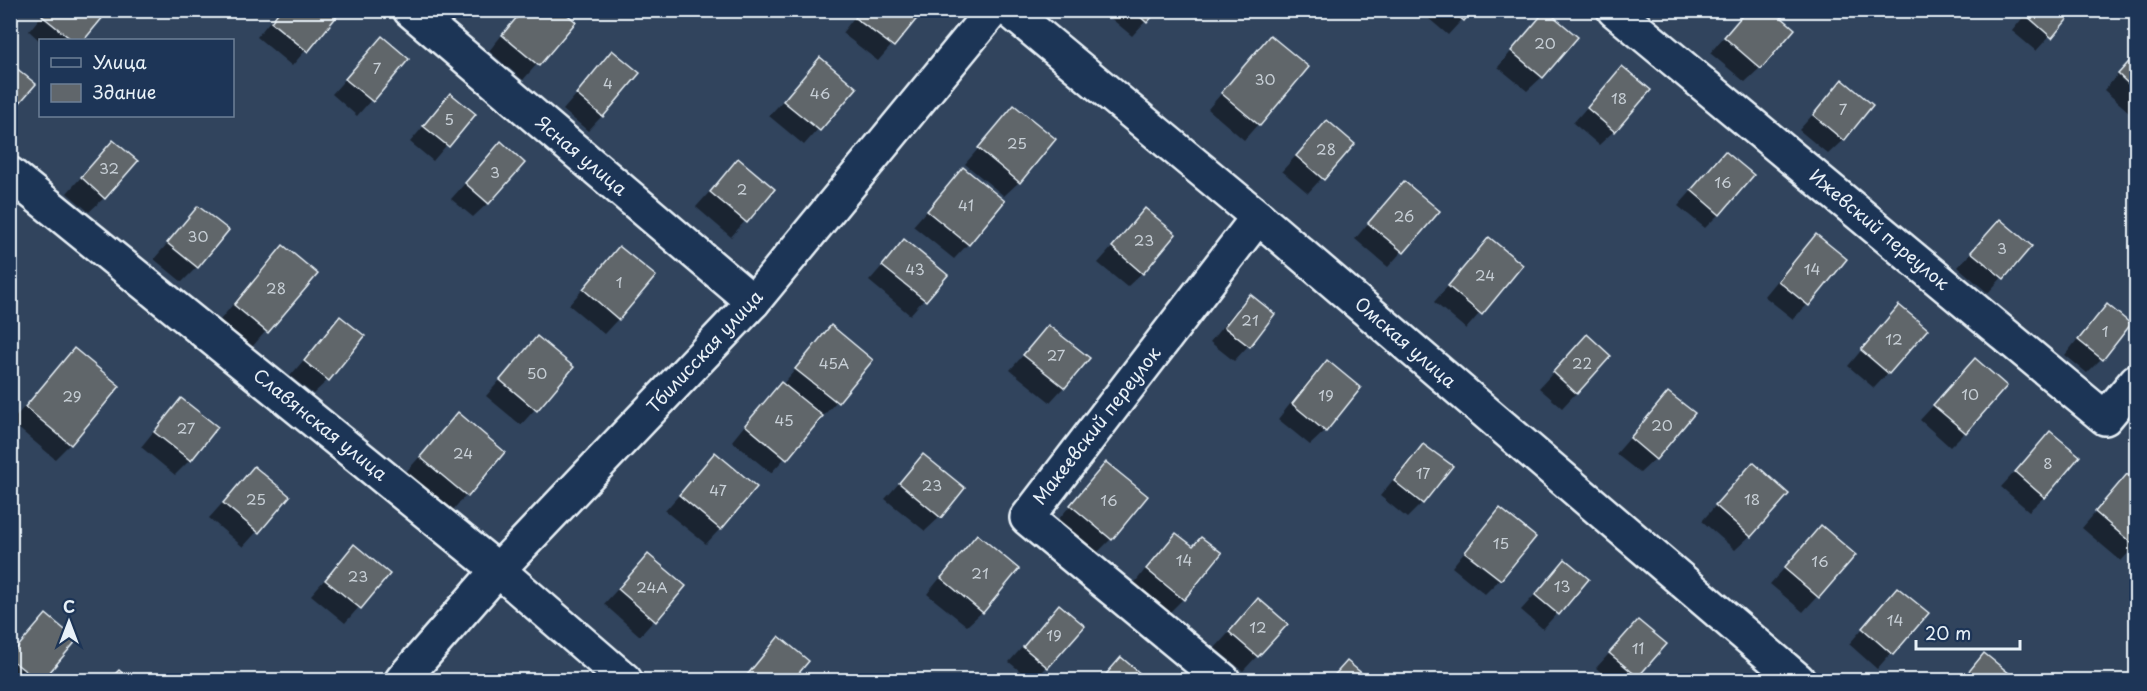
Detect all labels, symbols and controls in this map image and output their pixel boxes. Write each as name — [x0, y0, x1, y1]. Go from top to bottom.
house number: 20 — [1534, 31, 1556, 54]
legend — [39, 39, 234, 117]
text: Улица — [93, 48, 147, 75]
house number: 7 — [373, 56, 382, 79]
house number: 30 — [1255, 67, 1275, 90]
house number: 4 — [603, 71, 613, 94]
text: Здание — [93, 78, 156, 105]
house number: 46 — [810, 81, 830, 104]
house number: 18 — [1611, 86, 1627, 109]
house number: 7 — [1839, 97, 1848, 120]
house number: 5 — [444, 107, 454, 130]
street label: Ясная улица — [530, 108, 634, 202]
house number: 25 — [1007, 131, 1027, 154]
house number: 28 — [1316, 137, 1336, 160]
house number: 32 — [99, 156, 119, 179]
house number: 3 — [490, 160, 500, 183]
street label: Ижевский переулок — [1804, 162, 1956, 296]
house number: 16 — [1714, 170, 1732, 193]
house number: 2 — [737, 177, 747, 200]
house number: 41 — [958, 193, 974, 216]
house number: 26 — [1394, 204, 1414, 227]
house number: 30 — [188, 224, 208, 247]
house number: 23 — [1134, 228, 1154, 251]
house number: 3 — [1997, 236, 2007, 259]
house number: 43 — [905, 257, 925, 280]
house number: 14 — [1804, 257, 1820, 280]
house number: 24 — [1475, 263, 1495, 286]
house number: 1 — [616, 270, 622, 293]
house number: 28 — [266, 276, 286, 299]
street label: Тбилисская улица — [640, 283, 769, 419]
street label: Омская улица — [1349, 290, 1463, 394]
house number: 21 — [1241, 308, 1259, 331]
house number: 1 — [2102, 319, 2108, 342]
house number: 12 — [1885, 327, 1903, 350]
street label: Макеевский переулок — [1025, 340, 1166, 510]
house number: 27 — [1047, 343, 1066, 366]
house number: 45А — [819, 351, 849, 374]
house number: 22 — [1572, 351, 1592, 374]
street label: Славянская улица — [248, 361, 394, 487]
house number: 50 — [527, 361, 547, 384]
house number: 10 — [1961, 382, 1979, 405]
house number: 19 — [1318, 383, 1334, 406]
house number: 29 — [62, 384, 82, 407]
house number: 45 — [774, 408, 794, 431]
house number: 20 — [1651, 413, 1673, 436]
house number: 27 — [177, 416, 196, 439]
house number: 24 — [453, 441, 473, 464]
house number: 8 — [2043, 451, 2053, 474]
house number: 17 — [1416, 461, 1430, 484]
house number: 23 — [922, 473, 942, 496]
house number: 47 — [709, 478, 727, 501]
house number: 25 — [246, 487, 266, 510]
house number: 18 — [1744, 487, 1760, 510]
house number: 16 — [1100, 488, 1118, 511]
house number: 15 — [1493, 531, 1509, 554]
house number: 14 — [1176, 548, 1192, 571]
house number: 16 — [1811, 549, 1829, 572]
house number: 21 — [971, 561, 989, 584]
house number: 23 — [348, 564, 368, 587]
house number: 13 — [1554, 574, 1570, 597]
house number: 24А — [636, 575, 668, 598]
north arrow — [39, 592, 99, 652]
text: С — [63, 594, 75, 618]
house number: 14 — [1887, 608, 1903, 631]
scale bar — [1916, 613, 2020, 651]
house number: 12 — [1249, 615, 1267, 638]
text: 20 m — [1925, 619, 1971, 646]
house number: 19 — [1046, 623, 1062, 646]
house number: 11 — [1632, 636, 1644, 659]

